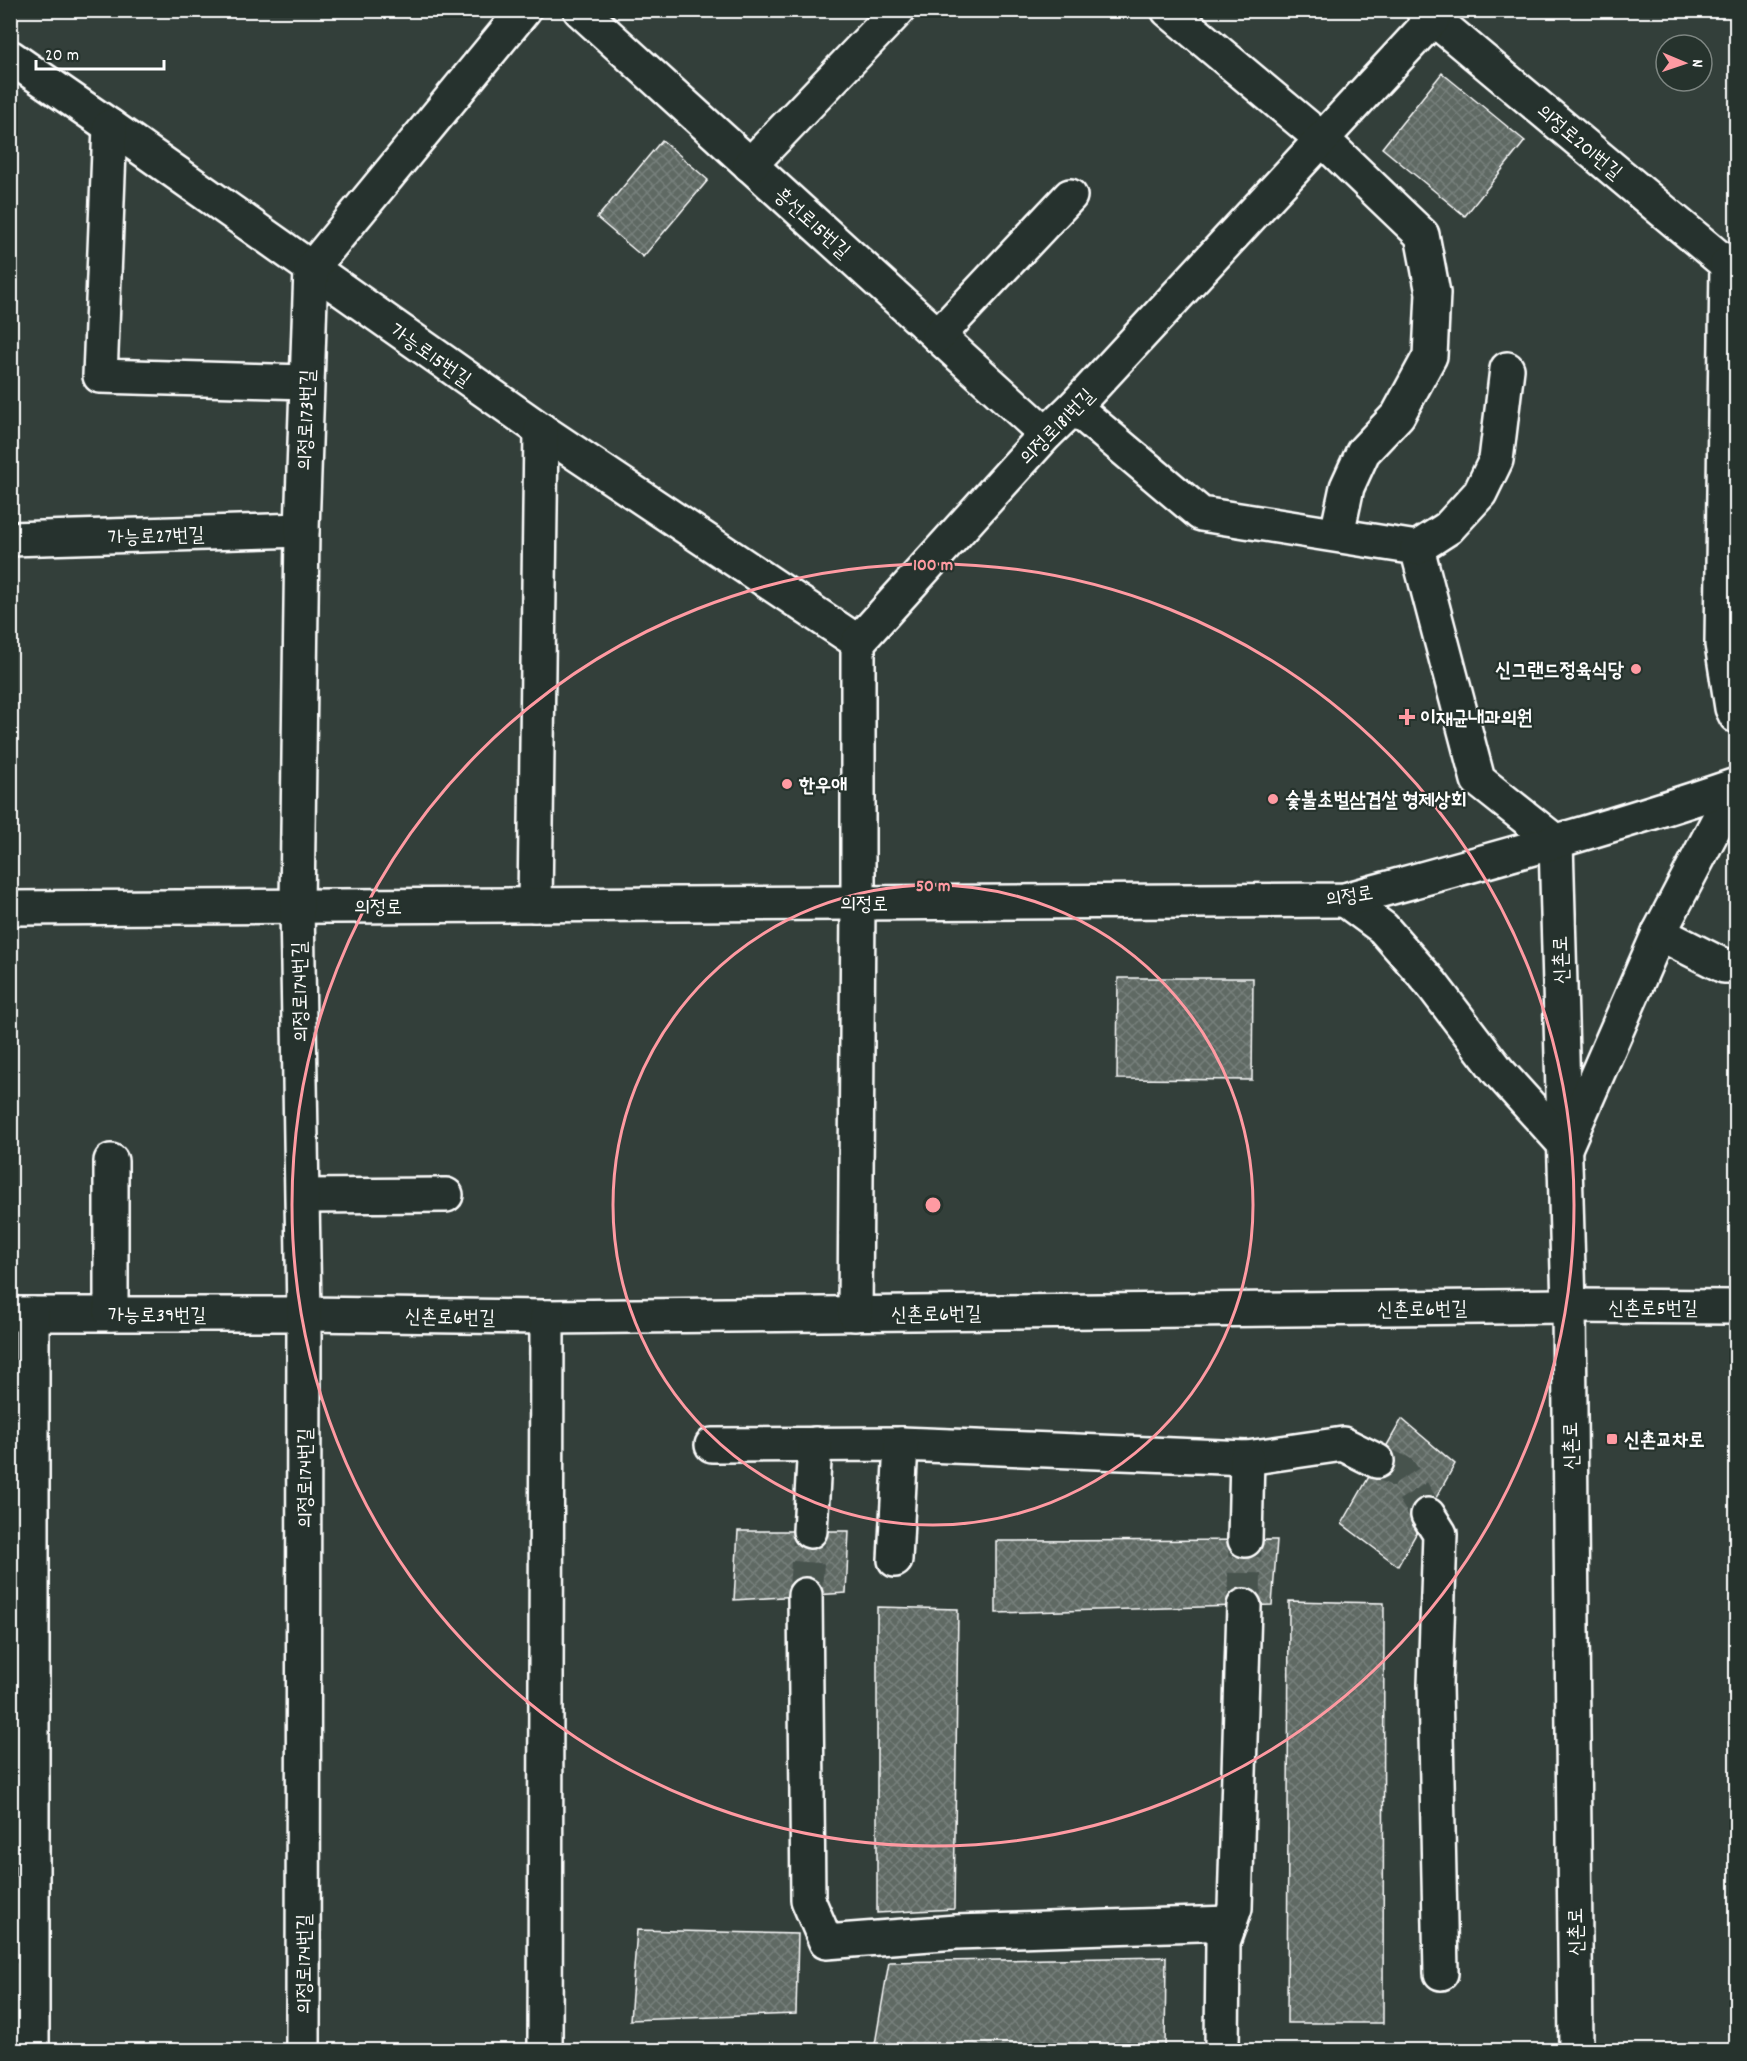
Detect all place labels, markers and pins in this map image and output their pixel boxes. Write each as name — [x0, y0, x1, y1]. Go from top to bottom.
place label: 신그랜드정육식당 — [1495, 658, 1624, 686]
marker: 신그랜드정육식당 — [1629, 662, 1643, 676]
place label: 이재균내과의원 — [1420, 706, 1533, 734]
marker: 이재균내과의원 — [1398, 708, 1416, 726]
place label: 한우애 — [798, 773, 847, 801]
marker: 한우애 — [780, 777, 794, 791]
place label: 숯불초벌삼겹살 형제상회 — [1285, 788, 1467, 816]
marker: 숯불초벌삼겹살 형제상회 — [1266, 792, 1280, 806]
centre of rings — [923, 1195, 943, 1215]
place label: 신촌교차로 — [1624, 1428, 1704, 1456]
marker: 신촌교차로 — [1605, 1432, 1619, 1446]

